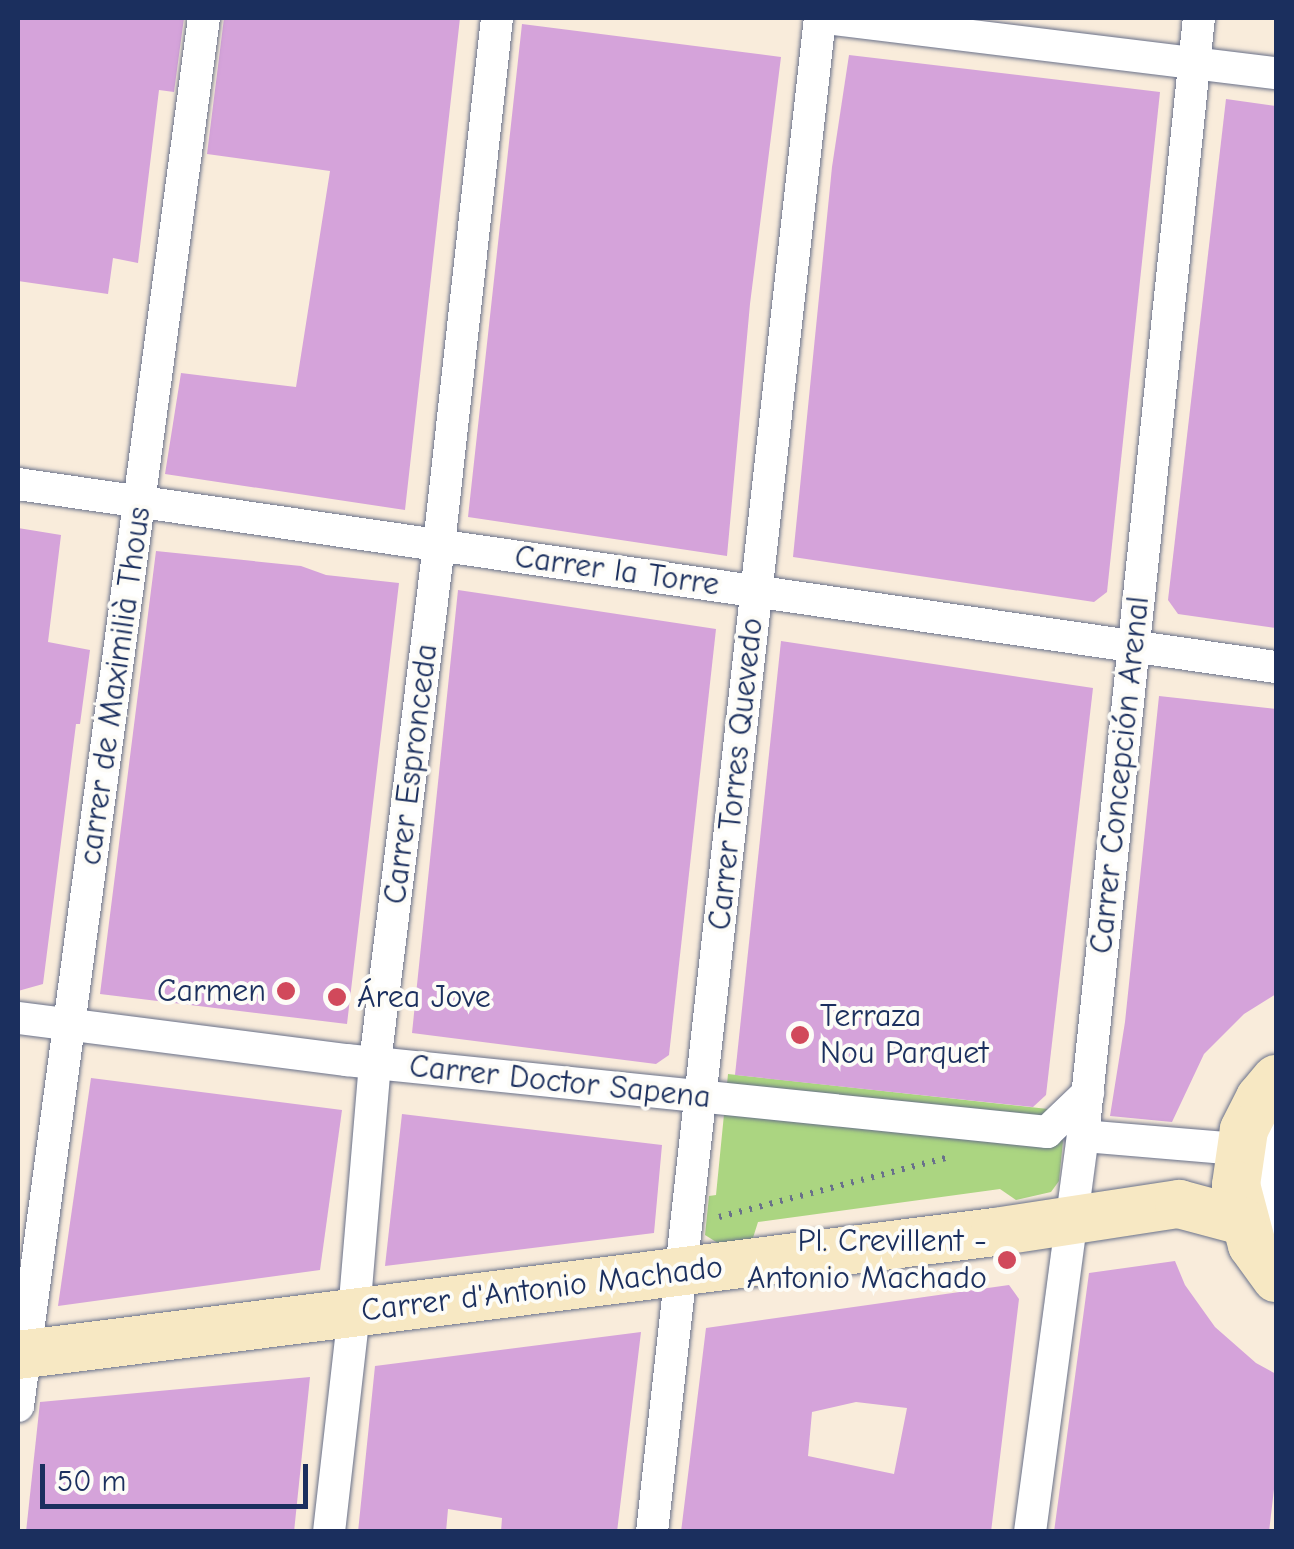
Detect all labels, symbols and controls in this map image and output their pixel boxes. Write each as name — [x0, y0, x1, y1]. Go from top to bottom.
street label: carrer de Maximilià Thous — [71, 504, 159, 868]
street label: Carrer la Torre — [512, 538, 722, 604]
street label: Carrer Concepción Arenal — [1082, 594, 1158, 956]
street label: Carrer Torres Quevedo — [701, 616, 771, 932]
street label: Carrer Espronceda — [376, 642, 446, 906]
place label: Carmen — [157, 972, 266, 1010]
place label: Área Jove — [357, 978, 491, 1016]
marker: Carmen — [275, 980, 297, 1002]
marker: Área Jove — [326, 986, 348, 1008]
place label: Terraza Nou Parquet — [820, 998, 988, 1073]
marker: Terraza Nou Parquet — [789, 1024, 811, 1046]
street label: Carrer Doctor Sapena — [407, 1047, 713, 1117]
place label: Pl. Crevillent - Antonio Machado — [747, 1223, 987, 1298]
street label: Carrer d'Antonio Machado — [359, 1248, 725, 1330]
marker: Pl. Crevillent - Antonio Machado — [996, 1249, 1018, 1271]
scale bar — [45, 1444, 312, 1506]
text: 50 m — [57, 1464, 126, 1499]

